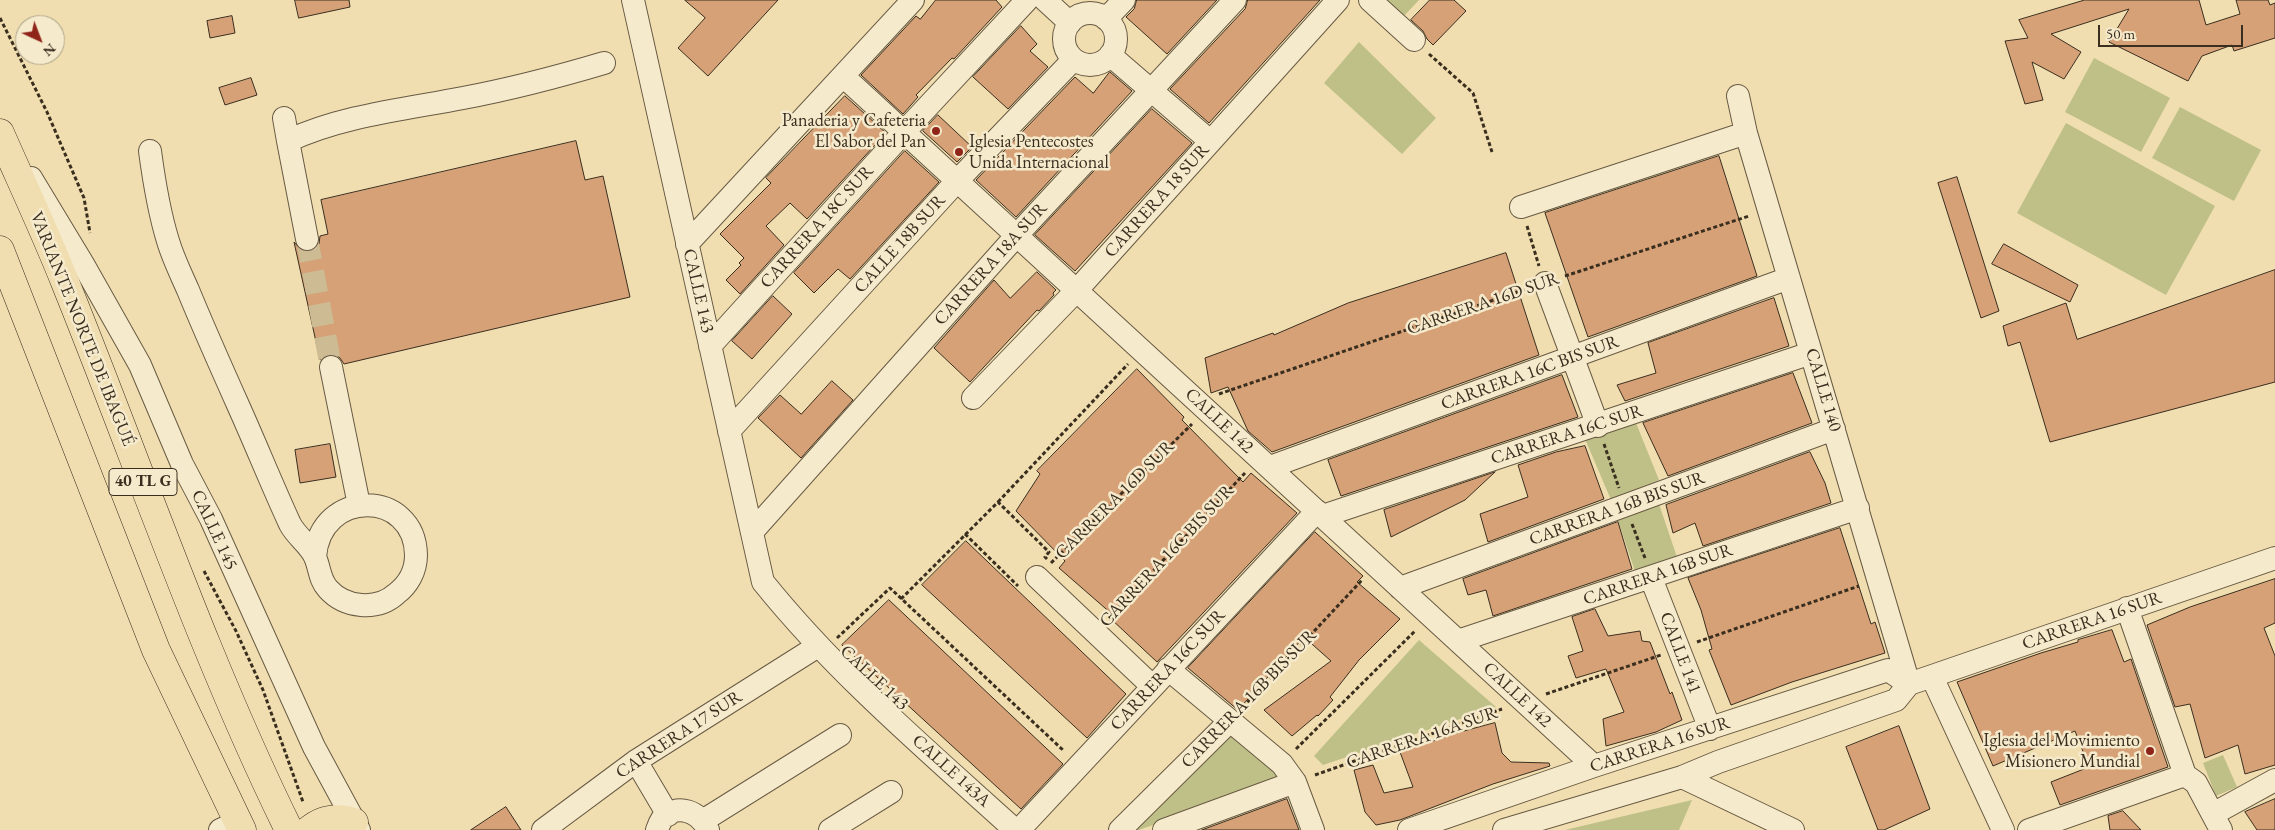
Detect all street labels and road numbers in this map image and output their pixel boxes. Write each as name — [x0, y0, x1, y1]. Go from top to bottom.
street label: CARRERA 18 SUR — [1100, 140, 1214, 262]
street label: CARRERA 18C SUR — [756, 161, 878, 293]
street label: CALLE 18B SUR — [850, 190, 950, 298]
street label: CARRERA 18A SUR — [930, 198, 1052, 330]
street label: VARIANTE NORTE DE IBAGUÉ — [25, 209, 139, 449]
street label: CALLE 143 — [678, 247, 718, 335]
street label: CARRERA 16D SUR — [1404, 268, 1562, 340]
street label: CARRERA 16C BIS SUR — [1438, 331, 1622, 415]
street label: CALLE 140 — [1800, 346, 1846, 434]
street label: CALLE 142 — [1180, 384, 1258, 458]
street label: CARRERA 16C SUR — [1488, 400, 1646, 470]
street label: CARRERA 16D SUR — [1051, 436, 1179, 564]
street label: CARRERA 16B BIS SUR — [1526, 467, 1708, 551]
road number: 40 TL G — [109, 468, 177, 496]
street label: CARRERA 16C BIS SUR — [1095, 480, 1239, 632]
street label: CALLE 145 — [186, 486, 242, 574]
street label: CARRERA 16B SUR — [1580, 539, 1736, 611]
street label: CARRERA 16 SUR — [2019, 587, 2165, 655]
street label: CARRERA 16C SUR — [1106, 605, 1230, 735]
street label: CALLE 141 — [1655, 609, 1705, 697]
street label: CARRERA 16B BIS SUR — [1177, 625, 1321, 773]
street label: CALLE 143 — [835, 641, 913, 715]
street label: CALLE 142 — [1478, 658, 1556, 732]
street label: CARRERA 17 SUR — [612, 686, 746, 784]
street label: CARRERA 16A SUR — [1344, 702, 1500, 774]
street label: CARRERA 16 SUR — [1587, 712, 1733, 778]
street label: CALLE 143A — [907, 730, 995, 812]

